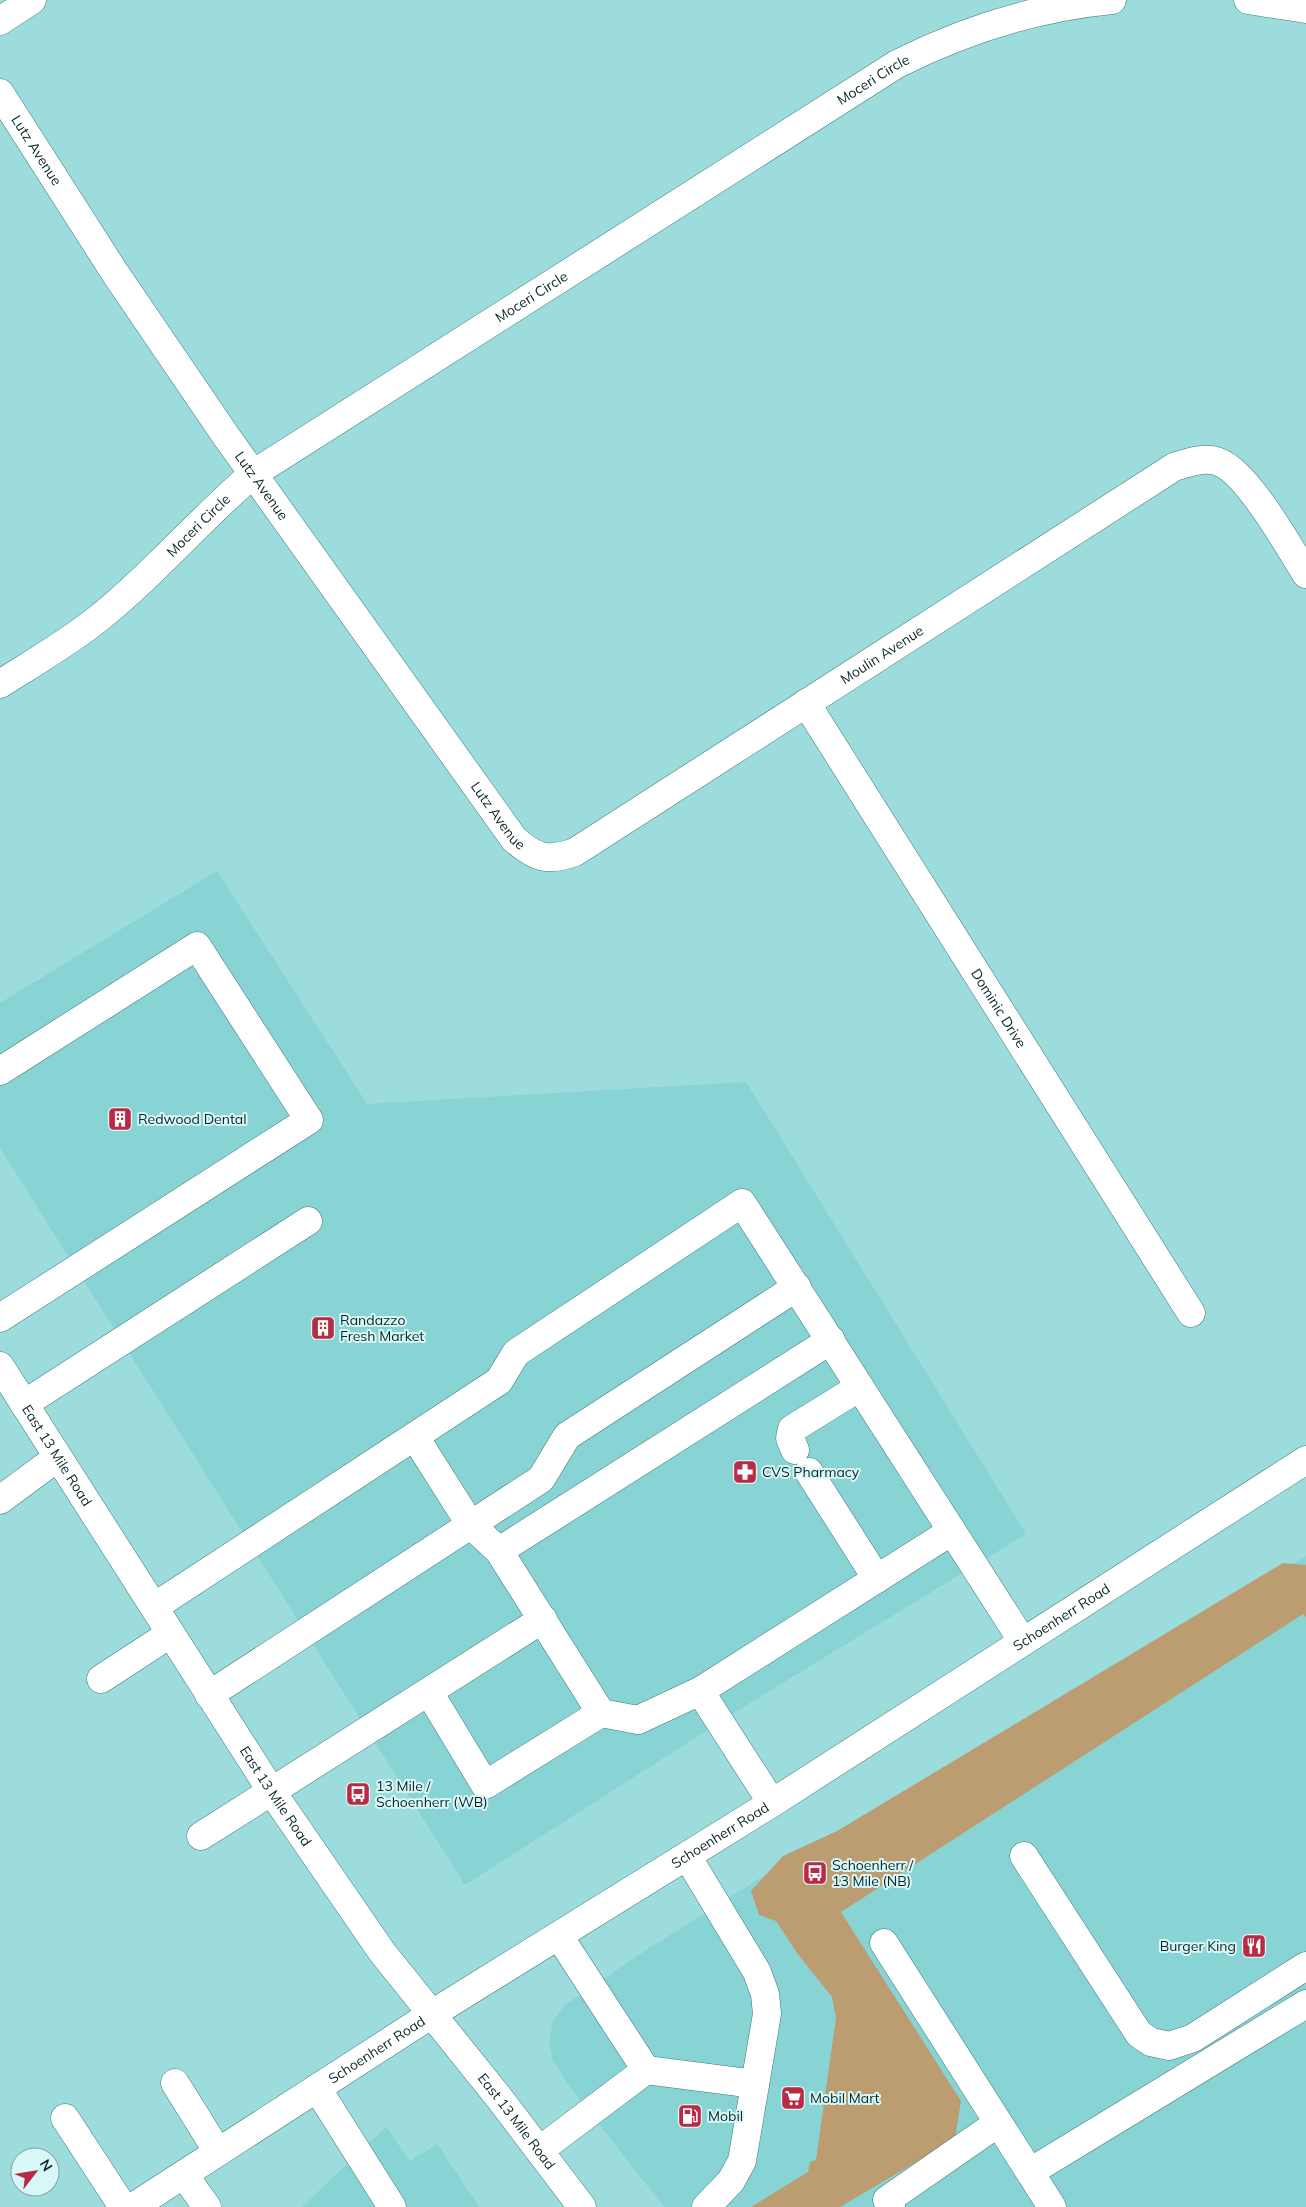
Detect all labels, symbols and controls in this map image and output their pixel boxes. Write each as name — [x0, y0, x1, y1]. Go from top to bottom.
street label: Moceri Circle — [833, 50, 912, 109]
street label: Lutz Avenue — [7, 112, 66, 189]
street label: Moceri Circle — [492, 267, 571, 326]
street label: Lutz Avenue — [231, 448, 292, 524]
street label: Moceri Circle — [163, 490, 234, 561]
street label: Moulin Avenue — [837, 621, 927, 688]
street label: Lutz Avenue — [467, 778, 529, 854]
street label: Dominic Drive — [967, 965, 1030, 1051]
building icon: Redwood Dental — [107, 1106, 133, 1132]
place label: Redwood Dental — [138, 1110, 247, 1128]
place label: Randazzo Fresh Market — [340, 1311, 424, 1345]
building icon: Randazzo Fresh Market — [310, 1315, 336, 1341]
street label: East 13 Mile Road — [18, 1401, 96, 1509]
pharmacy icon: CVS Pharmacy — [732, 1459, 758, 1485]
place label: CVS Pharmacy — [762, 1463, 860, 1481]
street label: Schoenherr Road — [1010, 1579, 1113, 1655]
street label: East 13 Mile Road — [236, 1743, 316, 1850]
place label: 13 Mile / Schoenherr (WB) — [376, 1777, 488, 1811]
bus stop icon: 13 Mile / Schoenherr (WB) — [345, 1781, 371, 1807]
street label: Schoenherr Road — [668, 1798, 772, 1872]
place label: Schoenherr / 13 Mile (NB) — [832, 1856, 914, 1890]
bus stop icon: Schoenherr / 13 Mile (NB) — [802, 1860, 828, 1886]
restaurant icon: Burger King — [1241, 1933, 1267, 1959]
place label: Burger King — [1160, 1937, 1236, 1955]
street label: Schoenherr Road — [325, 2012, 428, 2088]
street label: East 13 Mile Road — [474, 2070, 559, 2173]
supermarket icon: Mobil Mart — [780, 2085, 806, 2111]
place label: Mobil Mart — [810, 2089, 880, 2107]
fuel station icon: Mobil — [677, 2103, 703, 2129]
place label: Mobil — [708, 2107, 743, 2125]
north arrow — [10, 2147, 60, 2197]
text: N — [36, 2156, 57, 2174]

